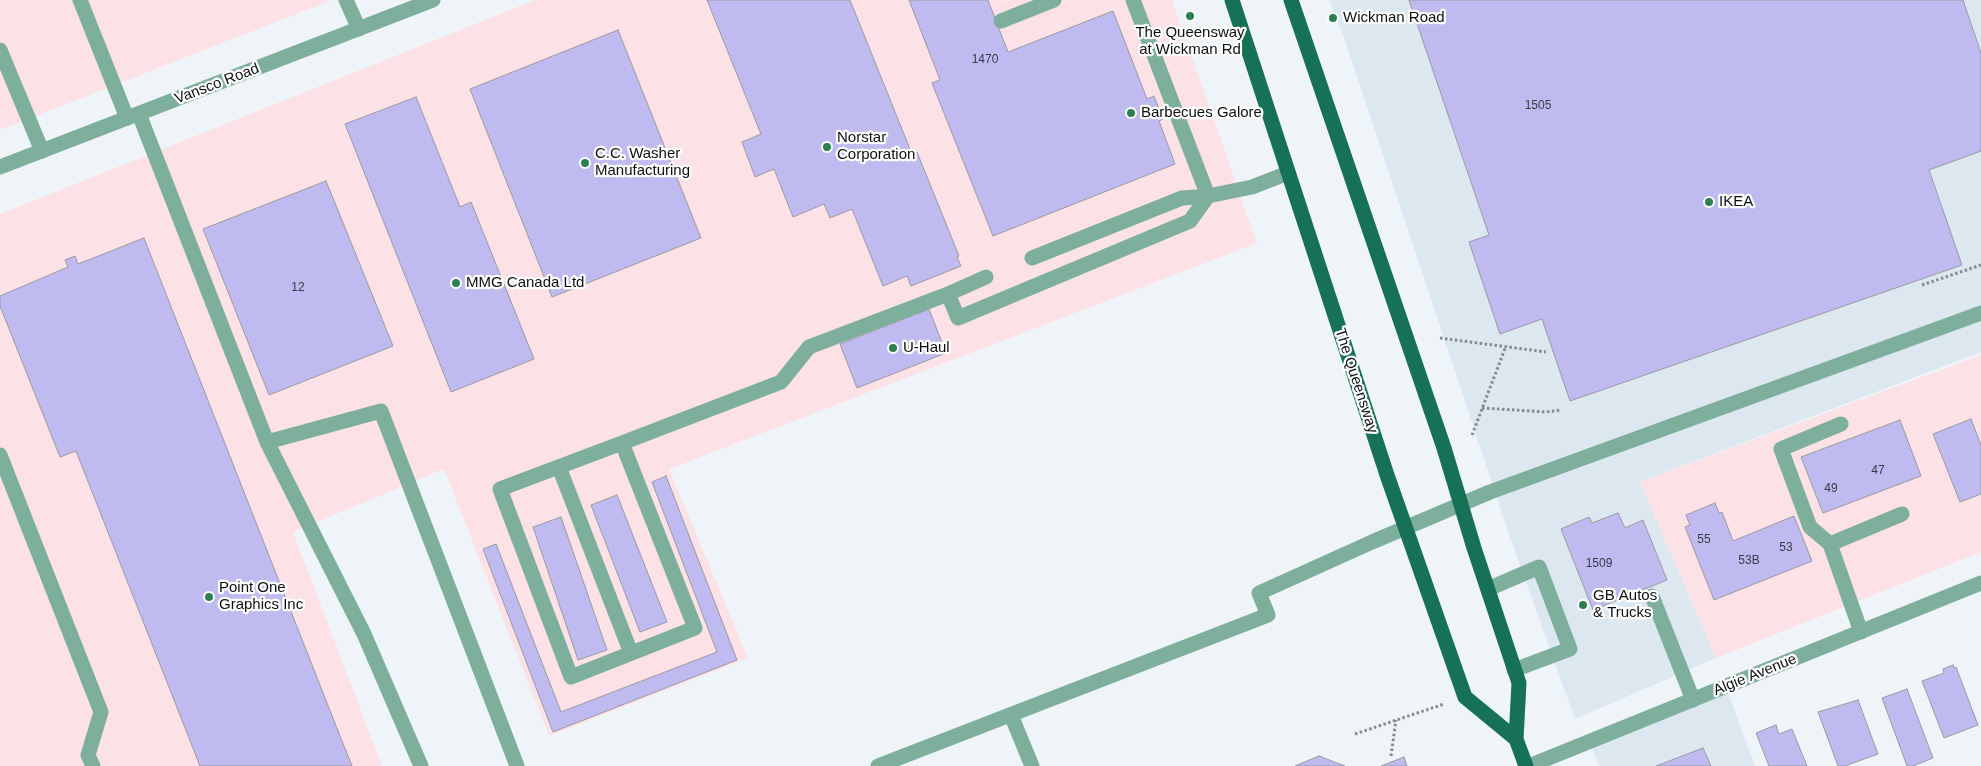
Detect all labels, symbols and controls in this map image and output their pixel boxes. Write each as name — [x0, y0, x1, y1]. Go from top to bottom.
place label: Wickman Road — [1343, 9, 1445, 27]
marker: The Queensway at Wickman Rd — [1184, 10, 1196, 22]
marker: Wickman Road — [1327, 12, 1339, 24]
place label: The Queensway at Wickman Rd — [1135, 24, 1245, 59]
house number: 1470 — [972, 53, 998, 67]
street label: Vansco Road — [172, 60, 262, 108]
house number: 1505 — [1525, 99, 1551, 113]
place label: Barbecues Galore — [1141, 104, 1262, 122]
marker: Barbecues Galore — [1125, 107, 1137, 119]
place label: Norstar Corporation — [837, 129, 915, 164]
marker: Norstar Corporation — [821, 141, 833, 153]
place label: C.C. Washer Manufacturing — [595, 145, 690, 180]
marker: C.C. Washer Manufacturing — [579, 157, 591, 169]
place label: IKEA — [1719, 193, 1753, 211]
marker: IKEA — [1703, 196, 1715, 208]
place label: MMG Canada Ltd — [466, 274, 584, 292]
marker: MMG Canada Ltd — [450, 277, 462, 289]
house number: 12 — [291, 281, 305, 295]
street label: The Queensway — [1331, 326, 1381, 436]
place label: U-Haul — [903, 339, 950, 357]
marker: U-Haul — [887, 342, 899, 354]
house number: 47 — [1871, 464, 1885, 478]
house number: 49 — [1824, 482, 1838, 496]
house number: 55 — [1697, 533, 1711, 547]
house number: 53 — [1779, 541, 1793, 555]
house number: 53B — [1738, 554, 1760, 568]
house number: 1509 — [1586, 557, 1612, 571]
place label: Point One Graphics Inc — [219, 579, 303, 614]
place label: GB Autos & Trucks — [1593, 587, 1657, 622]
marker: Point One Graphics Inc — [203, 591, 215, 603]
marker: GB Autos & Trucks — [1577, 599, 1589, 611]
street label: Algie Avenue — [1711, 650, 1799, 700]

